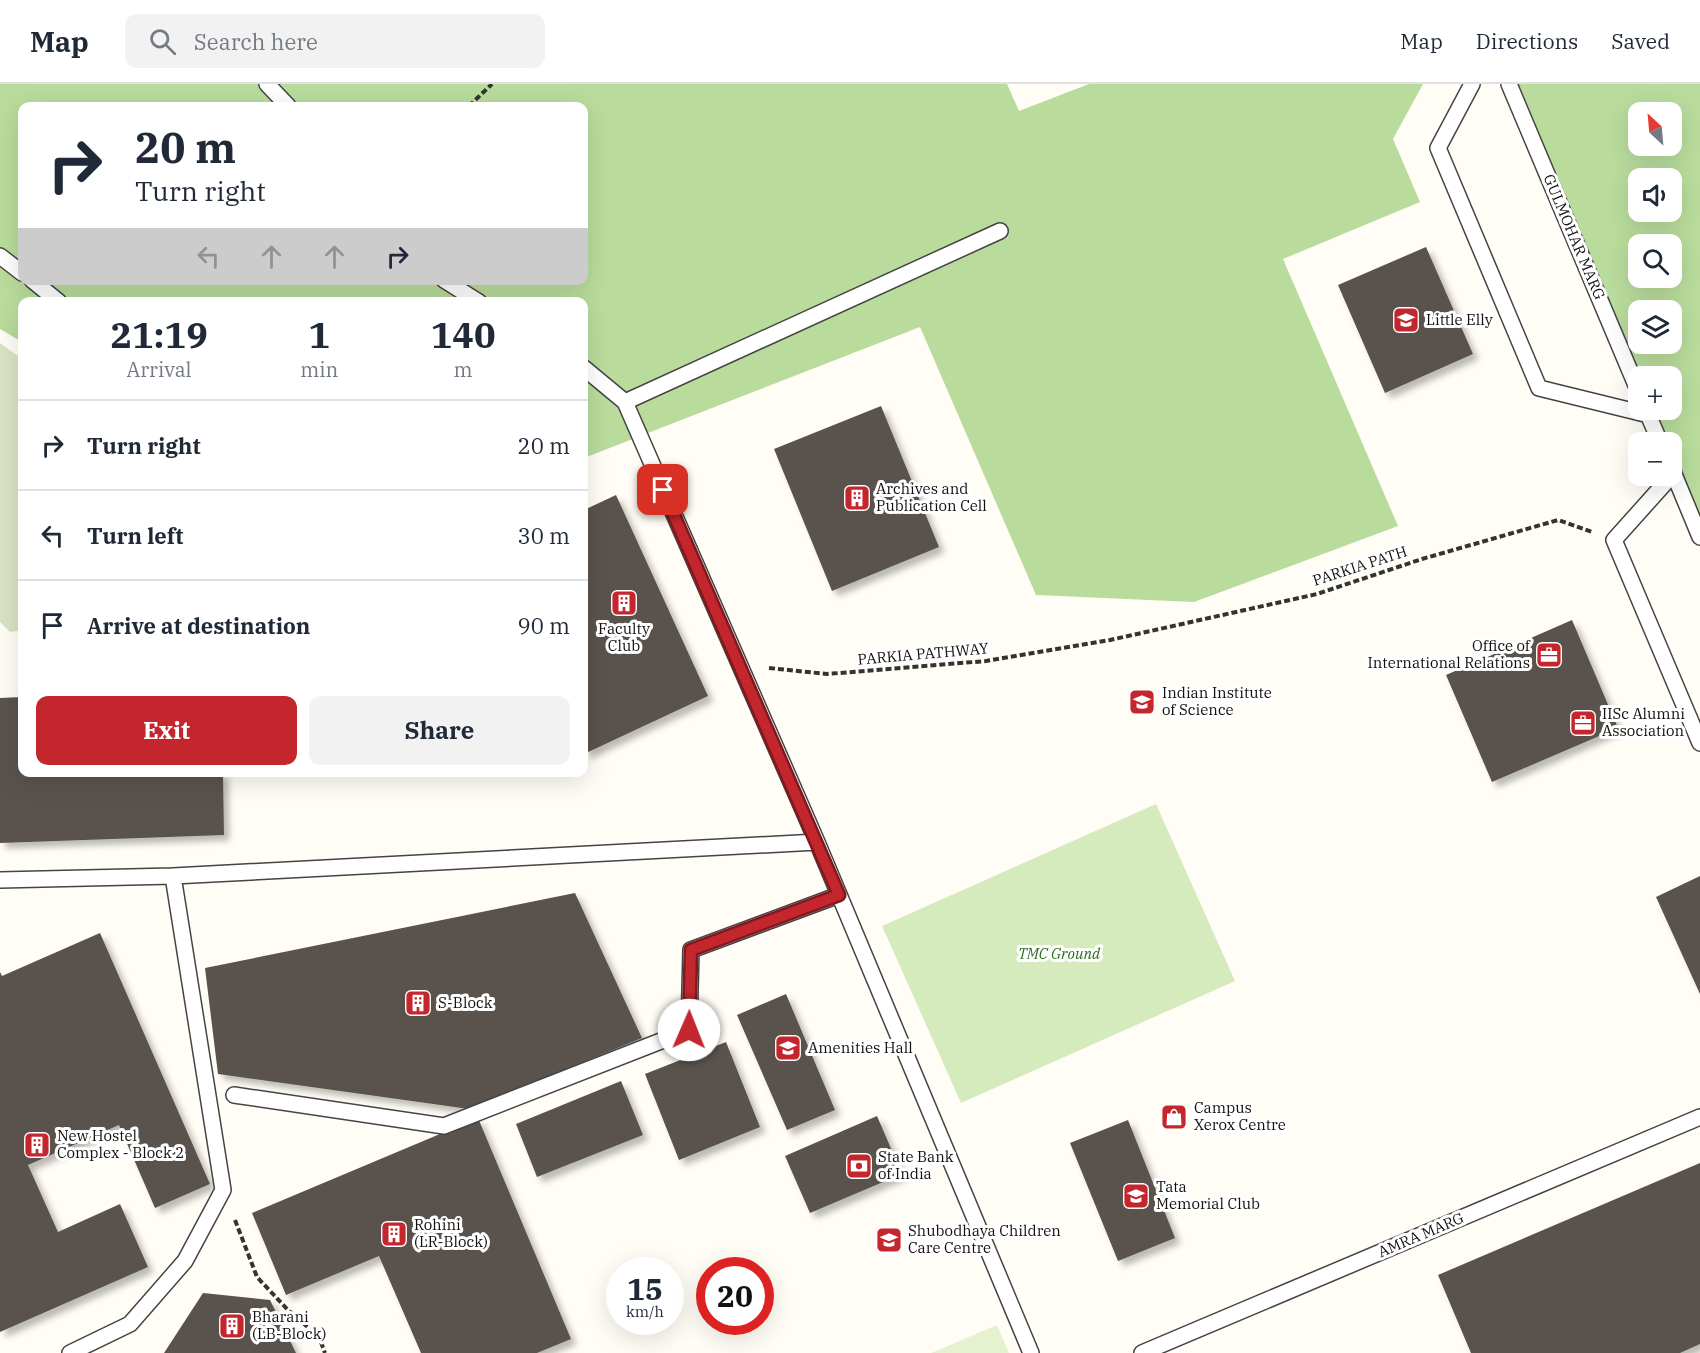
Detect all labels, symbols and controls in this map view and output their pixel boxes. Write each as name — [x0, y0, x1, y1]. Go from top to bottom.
search box — [125, 14, 545, 68]
text: Map — [30, 23, 89, 60]
icon: search — [146, 25, 179, 58]
text: Search here — [194, 27, 318, 56]
text: Map — [1400, 27, 1443, 55]
text: Directions — [1476, 27, 1578, 55]
text: Saved — [1611, 27, 1670, 55]
north arrow — [1628, 102, 1682, 156]
map controls — [1628, 102, 1682, 486]
text: 20 m — [135, 120, 236, 175]
icon: right — [36, 126, 114, 204]
button: sound — [1628, 168, 1682, 222]
street label: GULMOHAR MARG — [1539, 171, 1610, 303]
text: Turn right — [135, 173, 266, 208]
button: search — [1628, 234, 1682, 288]
icon: left — [192, 240, 225, 273]
icon: ahead — [255, 240, 288, 273]
icon: ahead — [318, 240, 351, 273]
icon: right — [381, 240, 414, 273]
button: layers — [1628, 300, 1682, 354]
school or university icon: Little Elly — [1391, 305, 1421, 335]
place label: Little Elly — [1426, 310, 1493, 329]
text: 21:19 — [110, 311, 208, 358]
text: 1 — [308, 311, 330, 358]
text: 140 — [431, 311, 496, 358]
text: Arrival — [127, 356, 192, 383]
text: min — [300, 356, 338, 383]
text: m — [454, 356, 473, 383]
button: + — [1628, 366, 1682, 420]
icon: right — [36, 429, 69, 462]
text: Turn right — [87, 431, 201, 460]
text: 20 m — [518, 431, 570, 460]
button: − — [1628, 432, 1682, 486]
pin — [637, 464, 688, 515]
icon: arrive — [646, 473, 679, 506]
place label: Archives and Publication Cell — [876, 479, 987, 515]
building icon: Archives and Publication Cell — [842, 483, 872, 513]
icon: left — [36, 519, 69, 552]
text: Turn left — [87, 521, 183, 550]
text: 30 m — [518, 521, 570, 550]
street label: PARKIA PATH — [1310, 541, 1410, 590]
building icon: Faculty Club — [609, 588, 639, 618]
icon: arrive — [36, 609, 69, 642]
text: Arrive at destination — [87, 611, 310, 640]
text: 90 m — [518, 611, 570, 640]
place label: Faculty Club — [598, 619, 650, 655]
place label: Office of International Relations — [1368, 636, 1531, 672]
street label: PARKIA PATHWAY — [857, 638, 990, 669]
office icon: Office of International Relations — [1534, 640, 1564, 670]
place label: Indian Institute of Science — [1162, 683, 1272, 719]
school or university icon: Indian Institute of Science — [1127, 687, 1157, 717]
button: Exit — [36, 696, 297, 765]
button: Share — [309, 696, 570, 765]
place label: IISc Alumni Association — [1602, 704, 1685, 740]
office icon: IISc Alumni Association — [1568, 708, 1598, 738]
park label: TMC Ground — [1018, 944, 1101, 963]
building icon: S-Block — [403, 988, 433, 1018]
place label: S-Block — [438, 993, 493, 1012]
position arrow — [657, 998, 721, 1062]
school or university icon: Amenities Hall — [773, 1033, 803, 1063]
place label: Amenities Hall — [808, 1038, 913, 1057]
place label: Campus Xerox Centre — [1194, 1098, 1286, 1134]
shop icon: Campus Xerox Centre — [1159, 1102, 1189, 1132]
place label: New Hostel Complex - Block 2 — [57, 1126, 184, 1162]
building icon: New Hostel Complex - Block 2 — [22, 1130, 52, 1160]
place label: State Bank of India — [878, 1147, 954, 1183]
bank icon: State Bank of India — [844, 1151, 874, 1181]
place label: Tata Memorial Club — [1156, 1177, 1260, 1213]
school or university icon: Tata Memorial Club — [1121, 1181, 1151, 1211]
street label: AMRA MARG — [1375, 1208, 1467, 1261]
place label: Rohini (LR-Block) — [414, 1215, 488, 1251]
building icon: Rohini (LR-Block) — [379, 1219, 409, 1249]
place label: Shubodhaya Children Care Centre — [908, 1221, 1061, 1257]
school or university icon: Shubodhaya Children Care Centre — [874, 1225, 904, 1255]
speed limit sign: 20 — [696, 1257, 774, 1335]
text: 15 — [627, 1269, 663, 1308]
text: km/h — [626, 1302, 664, 1321]
place label: Bharani (LB-Block) — [252, 1307, 326, 1343]
building icon: Bharani (LB-Block) — [217, 1311, 247, 1341]

